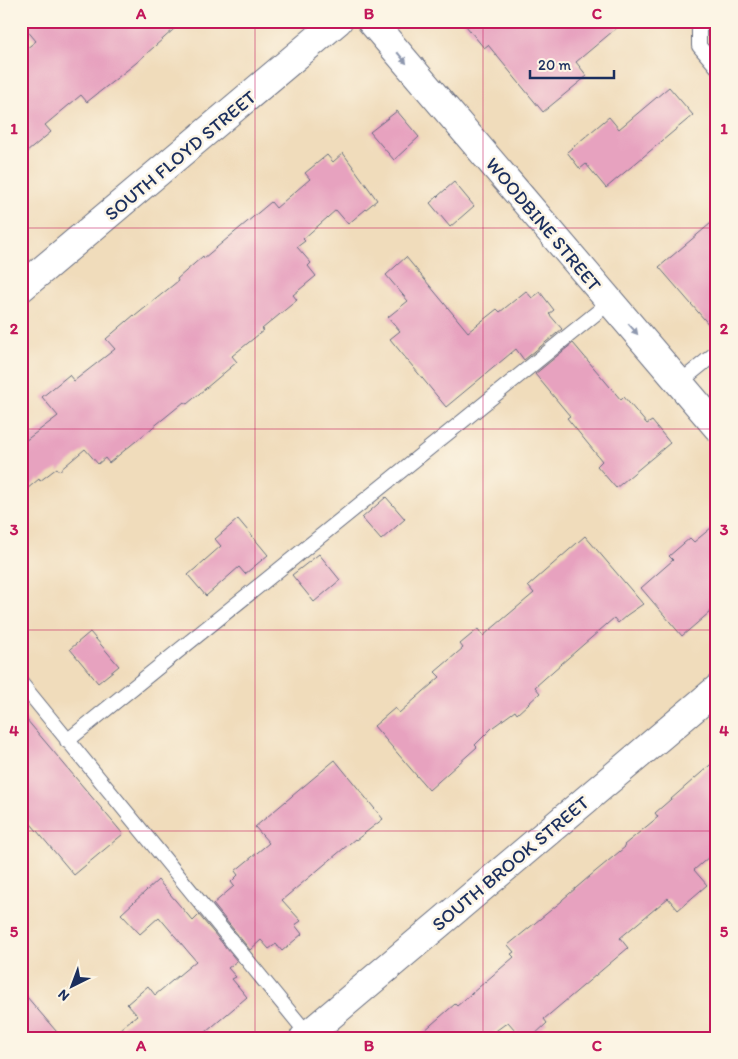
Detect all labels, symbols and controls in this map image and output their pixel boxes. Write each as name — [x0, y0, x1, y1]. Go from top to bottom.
text: A — [135, 4, 147, 23]
text: B — [364, 4, 375, 23]
text: C — [592, 4, 603, 23]
scale bar — [530, 48, 614, 80]
one-way arrow — [397, 52, 408, 65]
text: 20 m — [538, 56, 572, 74]
street label: SOUTH FLOYD STREET — [100, 85, 261, 225]
text: 1 — [10, 119, 18, 138]
text: 1 — [720, 119, 728, 138]
street label: WOODBINE STREET — [481, 153, 606, 296]
text: 2 — [10, 319, 19, 338]
text: 2 — [720, 319, 729, 338]
one-way arrow — [627, 322, 638, 335]
text: 3 — [10, 520, 19, 539]
text: 3 — [720, 520, 729, 539]
text: 4 — [9, 721, 19, 740]
text: 4 — [719, 721, 729, 740]
street label: SOUTH BROOK STREET — [427, 791, 594, 936]
text: 5 — [10, 922, 19, 941]
text: 5 — [720, 922, 729, 941]
north arrow — [48, 962, 98, 1012]
text: N — [54, 986, 73, 1005]
text: A — [135, 1036, 147, 1055]
text: B — [364, 1036, 375, 1055]
text: C — [592, 1036, 603, 1055]

